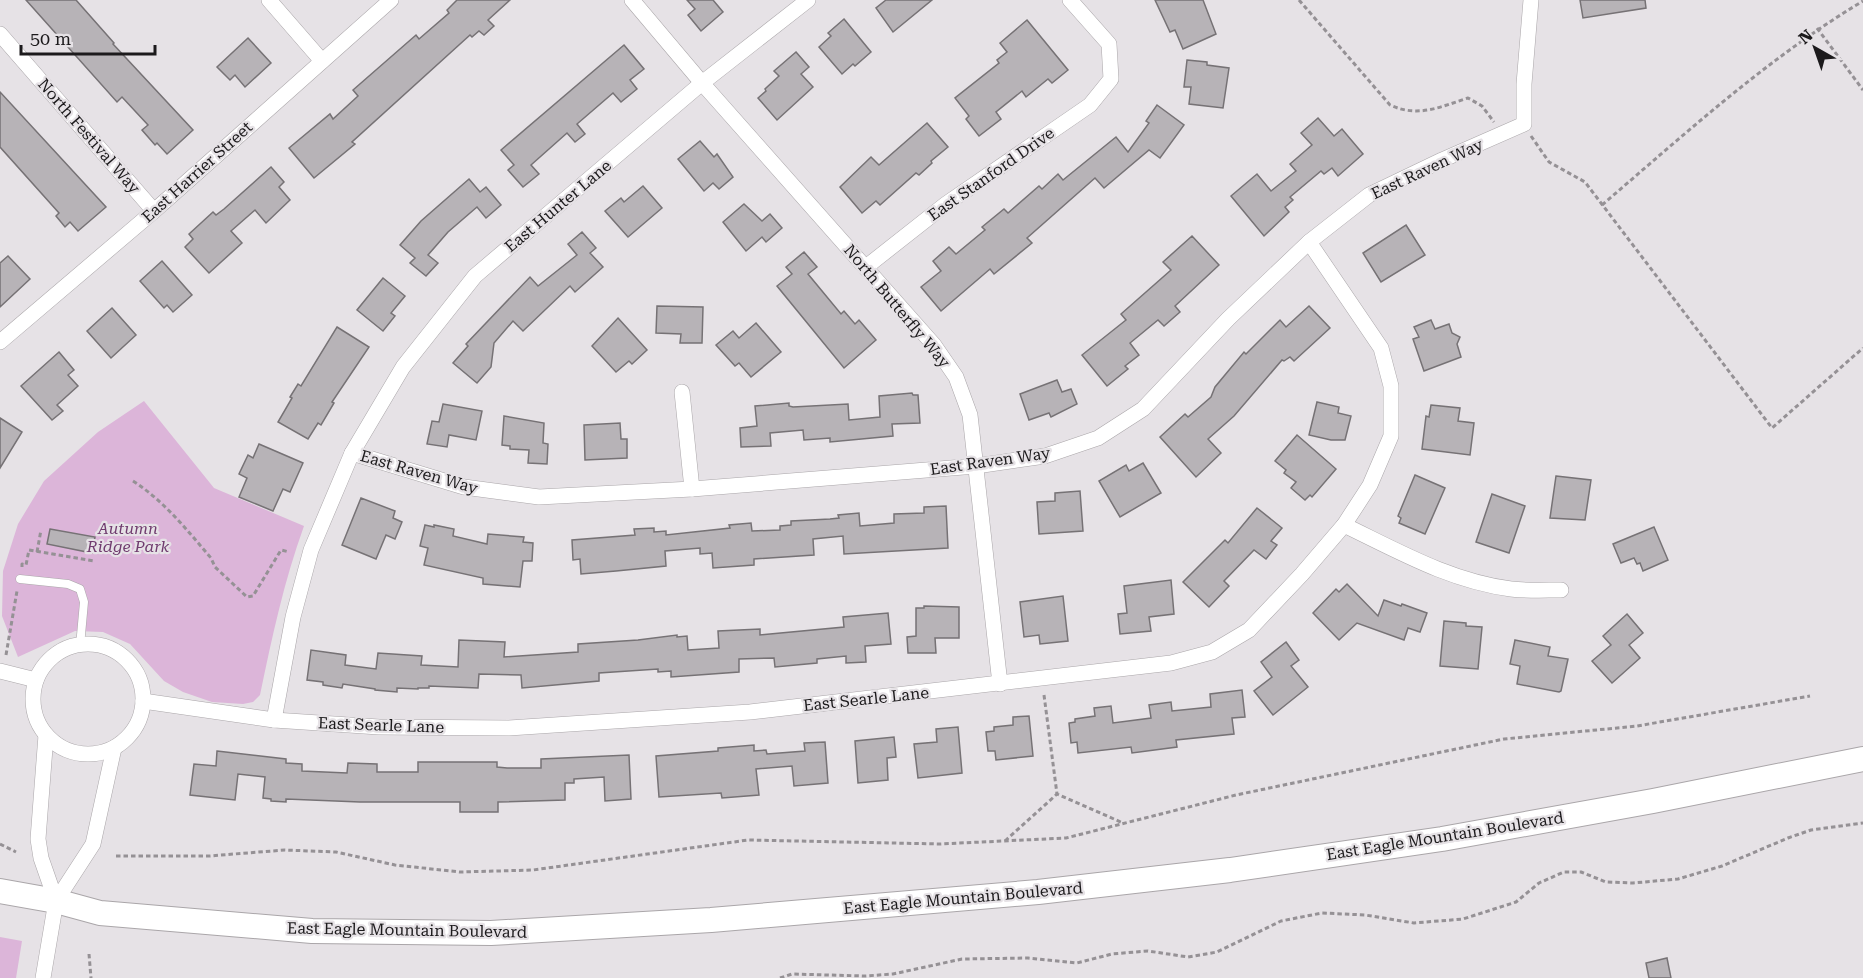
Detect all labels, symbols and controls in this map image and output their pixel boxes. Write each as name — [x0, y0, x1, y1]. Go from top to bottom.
scale bar — [21, 18, 154, 56]
north arrow — [1785, 18, 1845, 78]
text: N — [1795, 26, 1817, 48]
text: 50 m — [30, 28, 71, 49]
street label: North Festival Way — [34, 75, 144, 198]
street label: East Harrier Street — [138, 117, 256, 227]
street label: East Stanford Drive — [924, 123, 1058, 225]
street label: East Raven Way — [1368, 135, 1486, 203]
street label: East Hunter Lane — [501, 156, 615, 256]
street label: North Butterfly Way — [840, 241, 954, 372]
street label: East Raven Way — [929, 443, 1052, 479]
street label: East Raven Way — [358, 446, 480, 498]
park label: Autumn Ridge Park — [86, 519, 170, 556]
street label: East Searle Lane — [802, 683, 930, 715]
street label: East Searle Lane — [318, 713, 445, 737]
street label: East Eagle Mountain Boulevard — [1325, 808, 1565, 864]
street label: East Eagle Mountain Boulevard — [843, 878, 1083, 918]
street label: East Eagle Mountain Boulevard — [287, 918, 527, 942]

